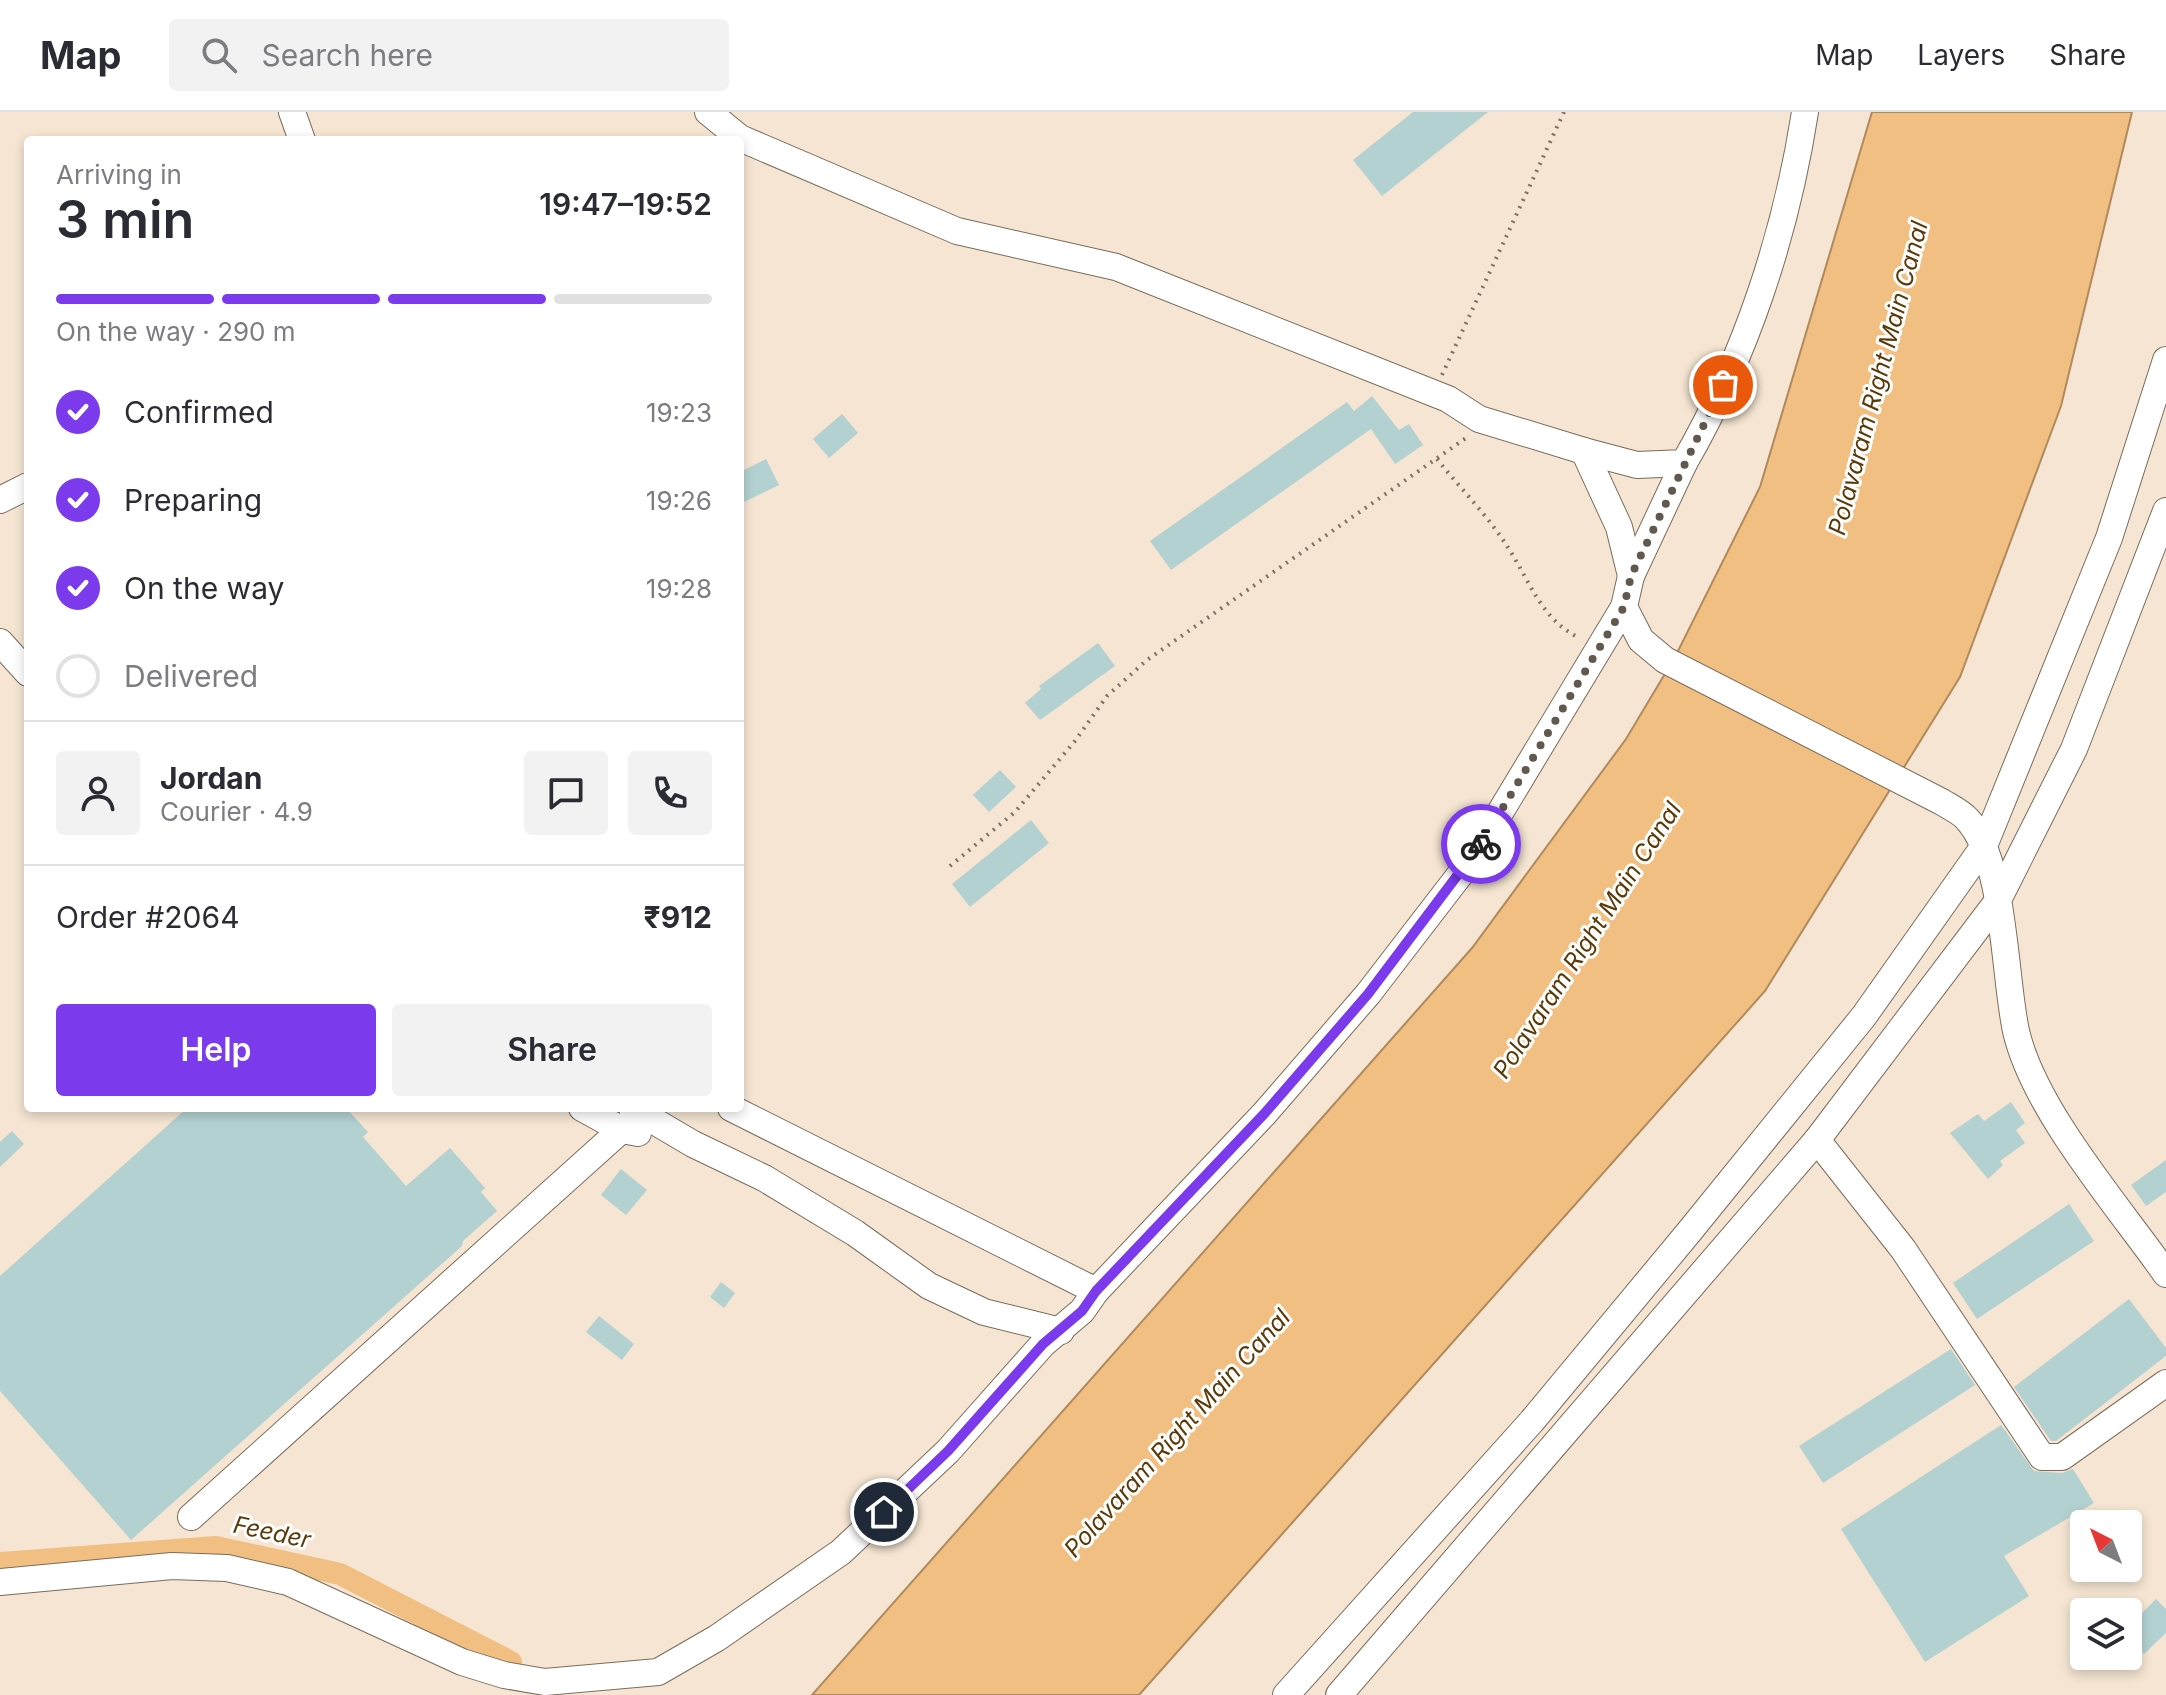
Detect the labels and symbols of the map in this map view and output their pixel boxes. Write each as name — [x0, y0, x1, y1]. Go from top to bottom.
water label: Polavaram Right Main Canal — [1822, 218, 1934, 538]
pin — [1689, 351, 1757, 419]
water label: Polavaram Right Main Canal — [1487, 796, 1687, 1084]
courier — [1441, 804, 1521, 884]
water label: Polavaram Right Main Canal — [1058, 1303, 1296, 1563]
pin — [850, 1478, 918, 1546]
water label: Feeder — [231, 1510, 314, 1555]
north arrow — [2070, 1510, 2142, 1582]

